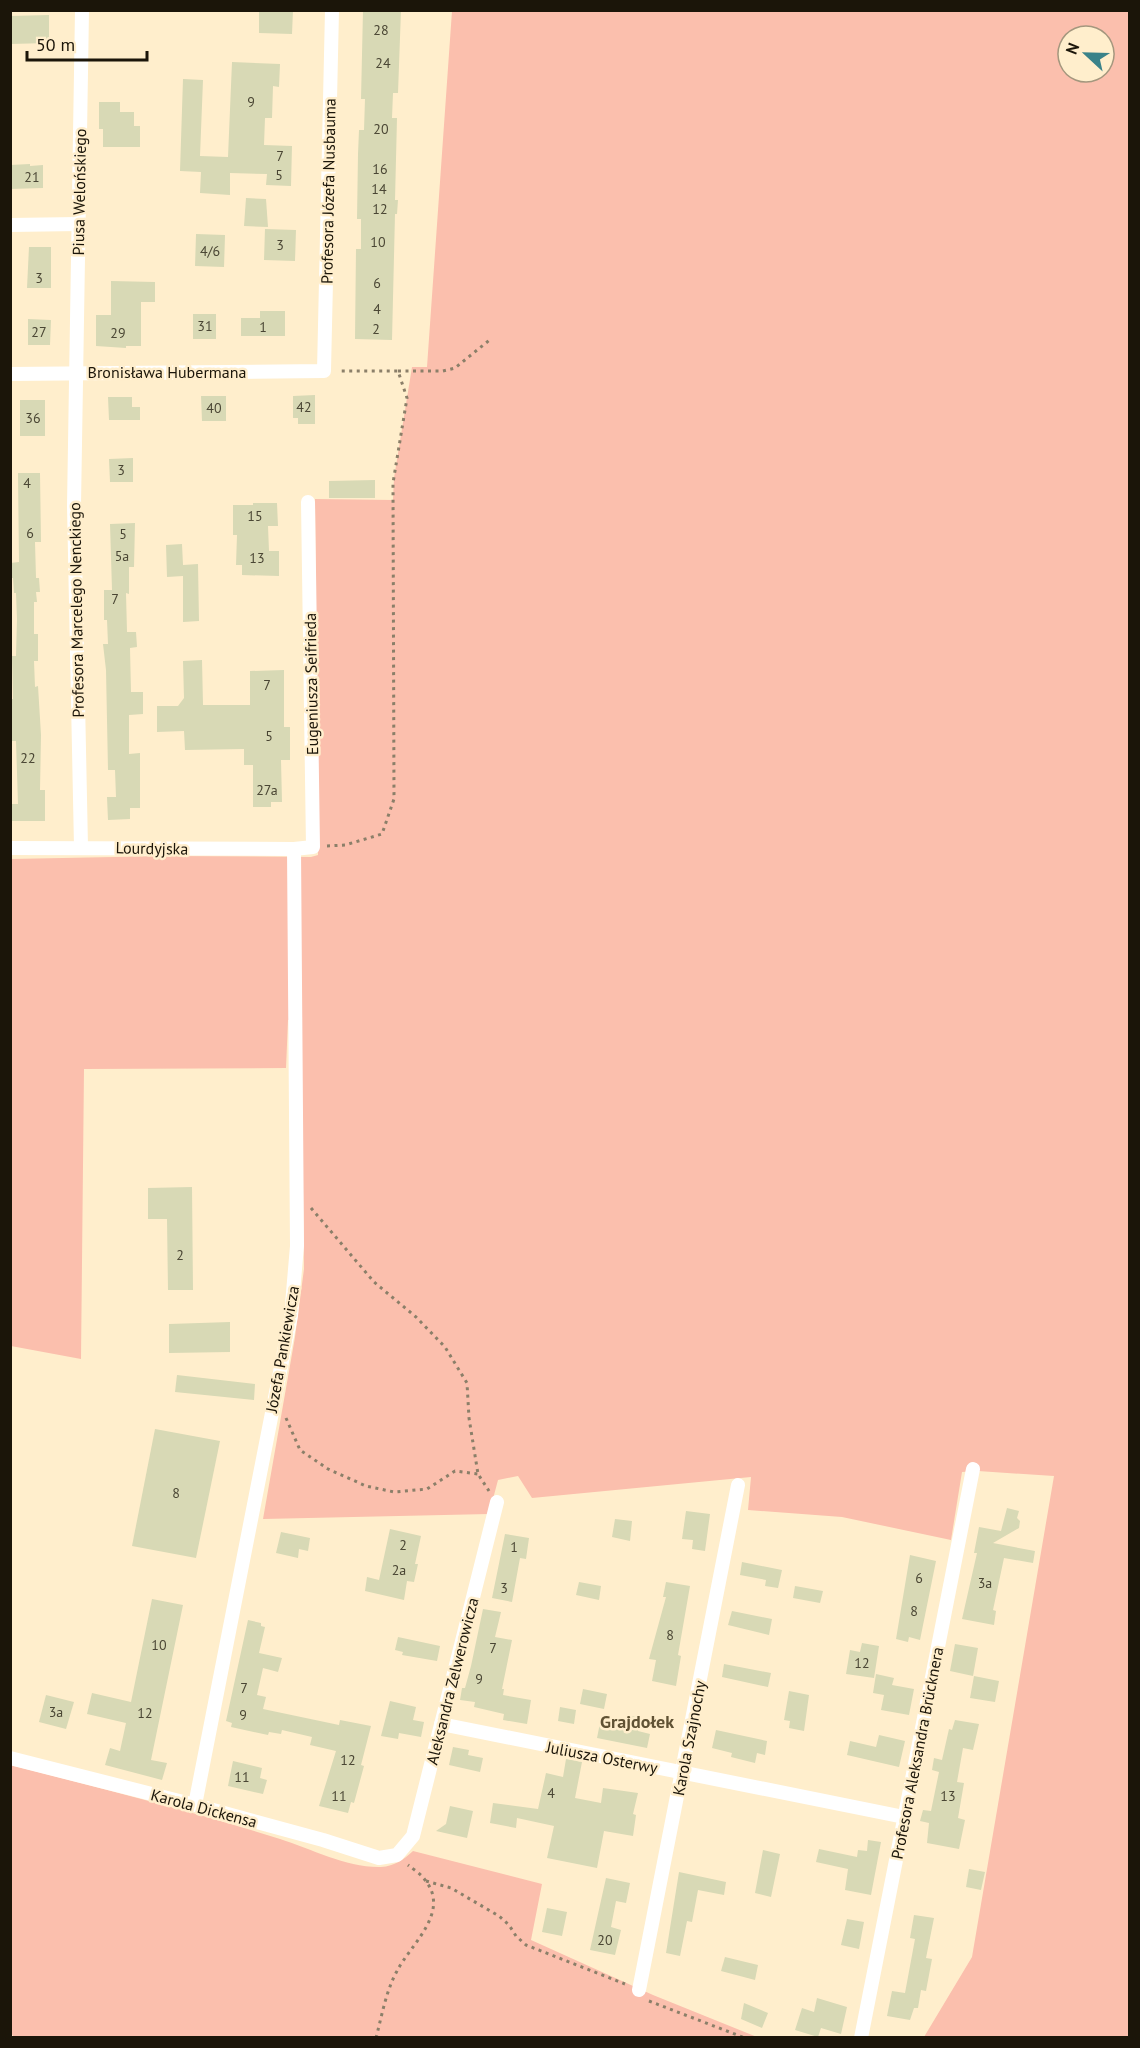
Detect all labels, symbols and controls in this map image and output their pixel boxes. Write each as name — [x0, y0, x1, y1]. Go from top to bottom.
house number: 28 — [373, 21, 389, 39]
scale bar — [27, 24, 147, 62]
north arrow — [1056, 24, 1116, 84]
text: 50 m — [36, 33, 75, 56]
text: N — [1061, 40, 1083, 57]
house number: 24 — [375, 54, 391, 72]
house number: 9 — [247, 93, 255, 111]
street label: Profesora Józefa Nusbauma — [316, 98, 340, 284]
house number: 20 — [373, 120, 389, 138]
street label: Piusa Welońskiego — [68, 128, 90, 256]
house number: 7 — [276, 147, 284, 165]
house number: 16 — [372, 160, 388, 178]
house number: 5 — [275, 166, 283, 184]
house number: 21 — [24, 168, 40, 186]
house number: 14 — [371, 180, 387, 198]
house number: 12 — [372, 200, 388, 218]
house number: 10 — [370, 233, 386, 251]
house number: 3 — [276, 236, 284, 254]
house number: 4/6 — [200, 242, 220, 260]
house number: 3 — [35, 269, 43, 287]
house number: 6 — [373, 274, 381, 292]
house number: 4 — [373, 300, 381, 318]
house number: 31 — [197, 317, 213, 335]
house number: 1 — [259, 318, 267, 336]
house number: 2 — [372, 320, 380, 338]
house number: 27 — [31, 323, 47, 341]
house number: 29 — [110, 324, 126, 342]
street label: Bronisława Hubermana — [88, 362, 246, 382]
house number: 42 — [296, 398, 312, 416]
house number: 40 — [206, 399, 222, 417]
house number: 36 — [25, 409, 41, 427]
house number: 3 — [117, 461, 125, 479]
house number: 4 — [23, 474, 31, 492]
street label: Profesora Marcelego Nenckiego — [64, 502, 88, 718]
house number: 15 — [247, 507, 263, 525]
house number: 6 — [26, 524, 34, 542]
house number: 5 — [119, 525, 127, 543]
house number: 5a — [115, 547, 129, 565]
house number: 13 — [249, 549, 265, 567]
house number: 7 — [111, 590, 119, 608]
street label: Eugeniusza Seifrieda — [300, 613, 322, 755]
house number: 7 — [263, 676, 271, 694]
house number: 5 — [265, 727, 273, 745]
house number: 22 — [20, 749, 36, 767]
house number: 27a — [256, 781, 278, 799]
street label: Lourdyjska — [116, 837, 188, 859]
house number: 2 — [176, 1246, 184, 1264]
street label: Józefa Pankiewicza — [261, 1284, 303, 1415]
house number: 8 — [172, 1484, 180, 1502]
house number: 2 — [399, 1536, 407, 1554]
house number: 1 — [510, 1538, 518, 1556]
house number: 2a — [392, 1561, 406, 1579]
house number: 6 — [915, 1569, 923, 1587]
house number: 3a — [978, 1574, 992, 1592]
house number: 3 — [500, 1579, 508, 1597]
street label: Aleksandra Zelwerowicza — [422, 1595, 482, 1767]
house number: 8 — [910, 1602, 918, 1620]
house number: 8 — [666, 1626, 674, 1644]
house number: 10 — [151, 1636, 167, 1654]
house number: 7 — [489, 1639, 497, 1657]
street label: Profesora Aleksandra Brücknera — [887, 1645, 947, 1861]
house number: 12 — [854, 1654, 870, 1672]
house number: 9 — [475, 1670, 483, 1688]
street label: Karola Szajnochy — [668, 1678, 710, 1797]
house number: 7 — [240, 1679, 248, 1697]
house number: 3a — [49, 1703, 63, 1721]
house number: 12 — [137, 1704, 153, 1722]
house number: 9 — [239, 1706, 247, 1724]
district label: Grajdołek — [600, 1710, 674, 1733]
street label: Juliusza Osterwy — [544, 1736, 660, 1778]
house number: 12 — [340, 1751, 356, 1769]
house number: 11 — [234, 1768, 250, 1786]
street label: Karola Dickensa — [149, 1784, 259, 1832]
house number: 4 — [547, 1784, 555, 1802]
house number: 11 — [331, 1787, 347, 1805]
house number: 13 — [940, 1787, 956, 1805]
house number: 20 — [597, 1931, 613, 1949]

